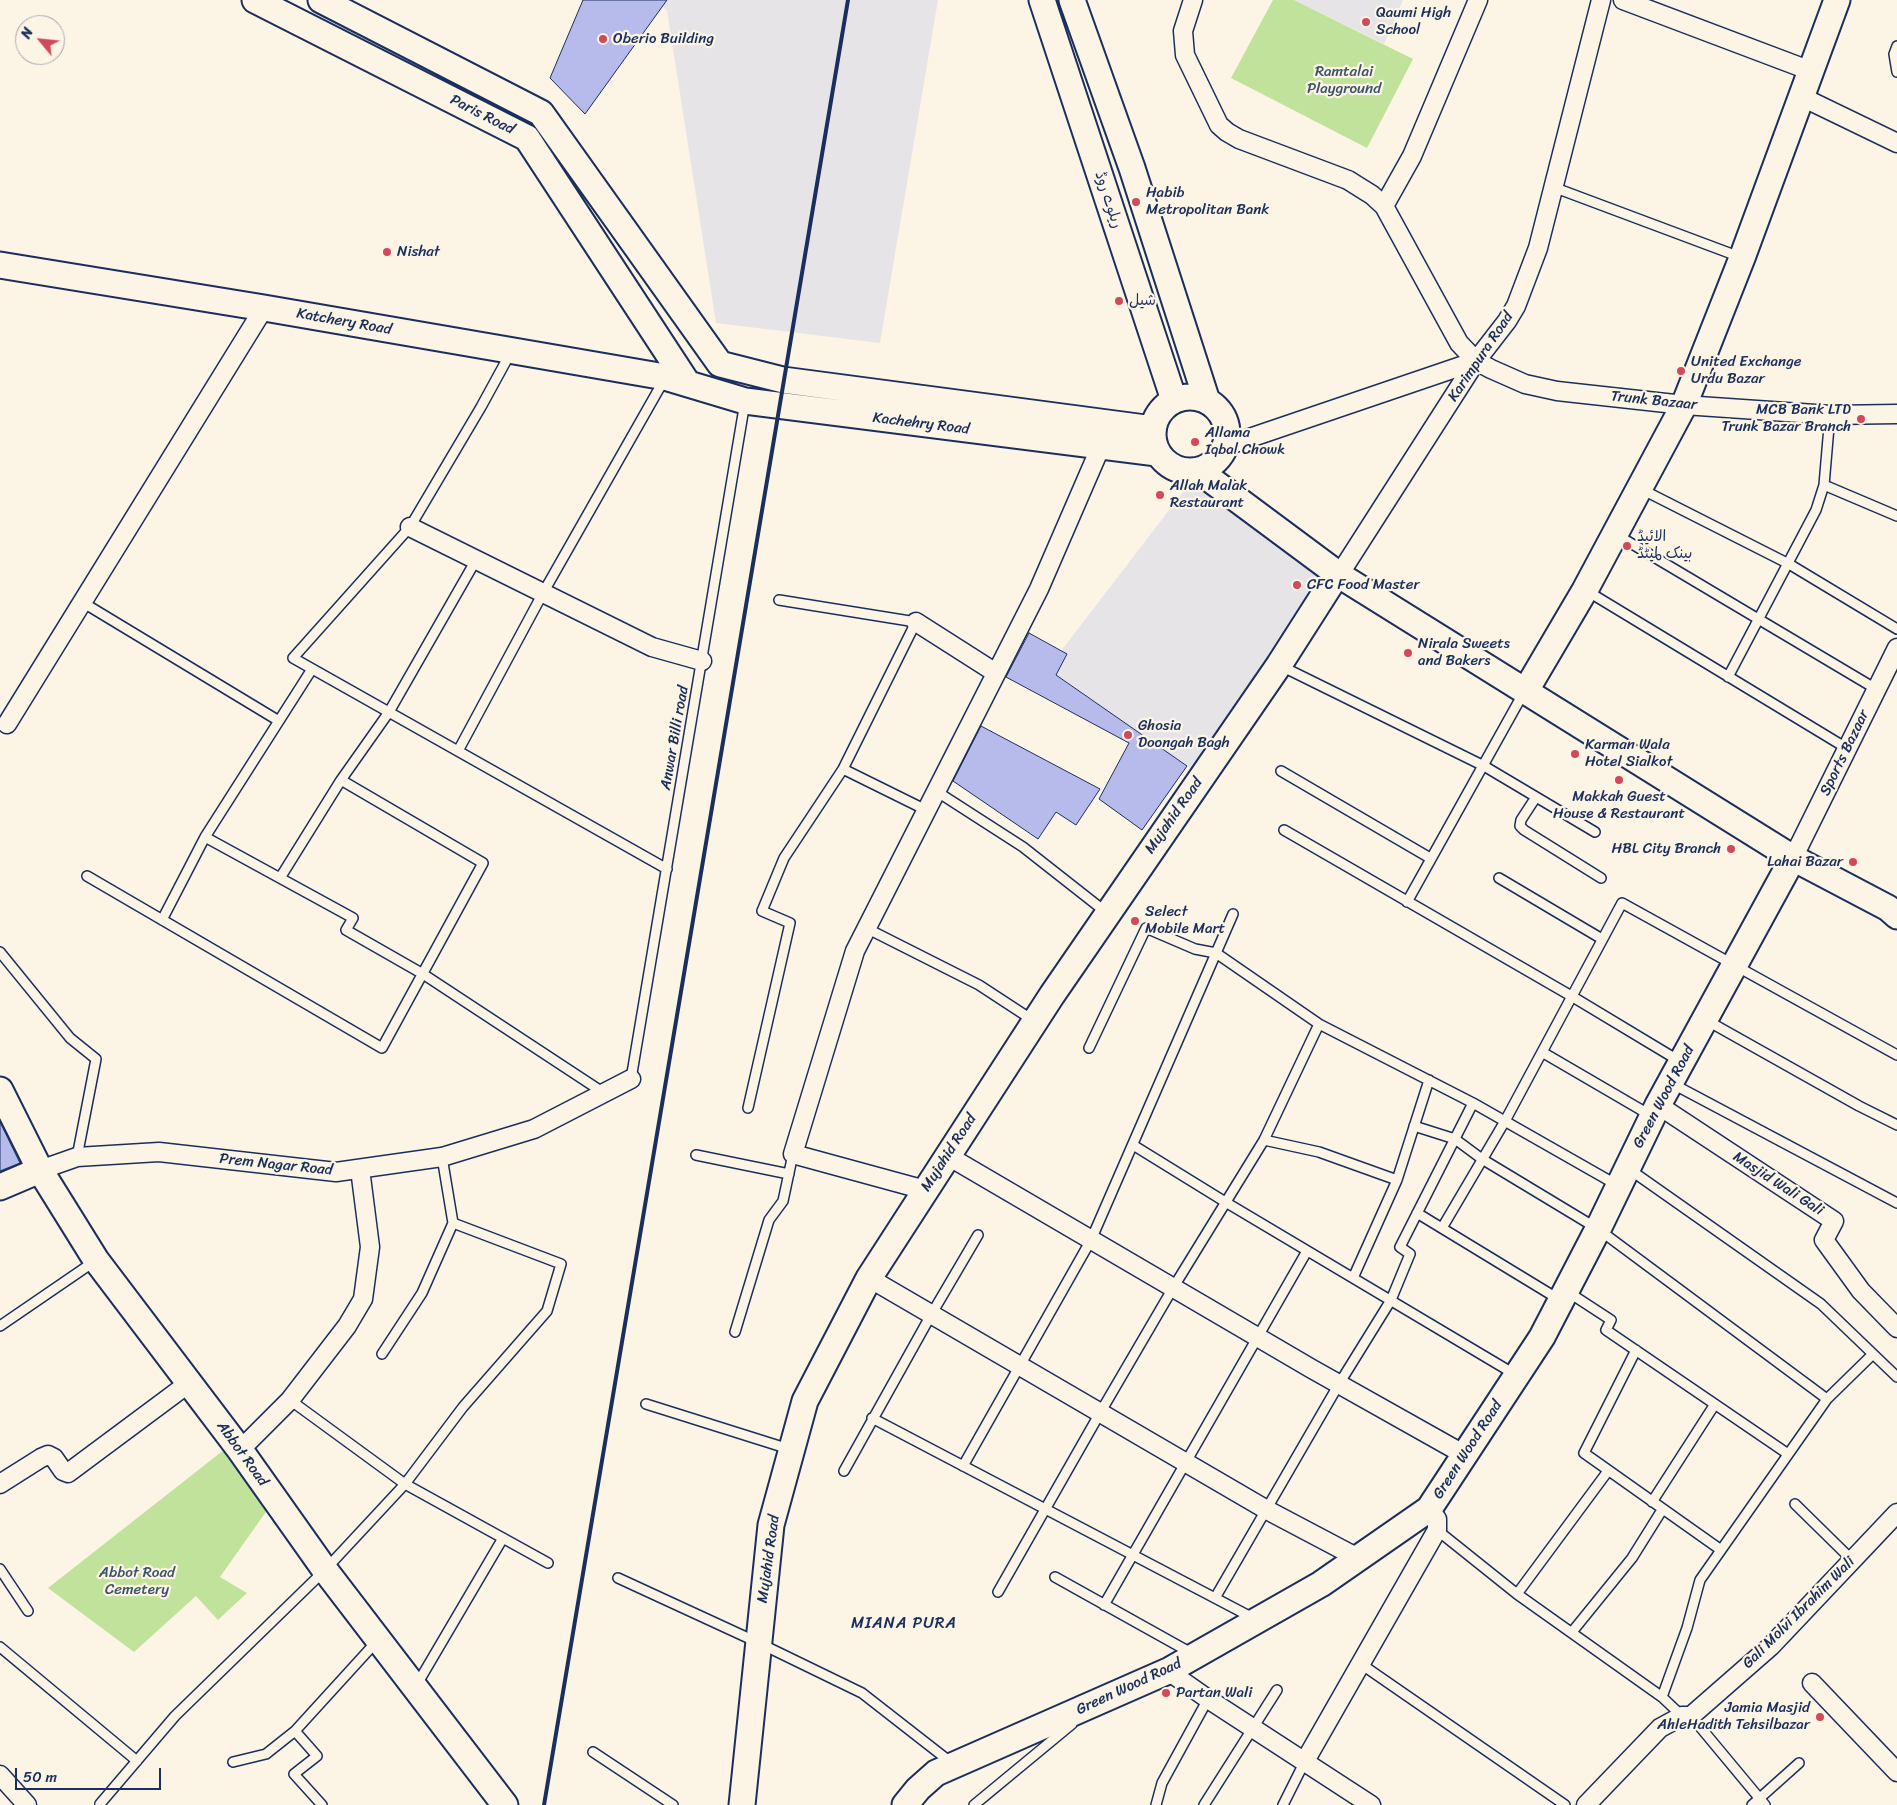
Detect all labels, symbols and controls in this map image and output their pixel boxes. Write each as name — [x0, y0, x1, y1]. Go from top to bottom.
place label: Qaumi High School — [1376, 4, 1451, 39]
north arrow — [15, 15, 65, 65]
marker: Qaumi High School — [1360, 16, 1372, 28]
text: N — [14, 23, 41, 43]
place label: Oberio Building — [613, 30, 714, 48]
marker: Oberio Building — [597, 33, 609, 45]
park label: Ramtalai Playground — [1307, 63, 1381, 98]
street label: Paris Road — [447, 91, 517, 139]
street label: ریلوے روڈ — [1090, 169, 1126, 231]
place label: Habib Metropolitan Bank — [1146, 184, 1269, 219]
marker: Habib Metropolitan Bank — [1130, 196, 1142, 208]
place label: Nishat — [397, 243, 440, 261]
marker: Nishat — [381, 246, 393, 258]
place label: شیل — [1129, 292, 1156, 310]
marker: شیل — [1113, 295, 1125, 307]
street label: Katchery Road — [295, 305, 393, 339]
street label: Karimpura Road — [1444, 309, 1518, 405]
place label: United Exchange Urdu Bazar — [1691, 353, 1801, 388]
marker: United Exchange Urdu Bazar — [1675, 365, 1687, 377]
street label: Trunk Bazaar — [1610, 388, 1698, 414]
place label: MCB Bank LTD Trunk Bazar Branch — [1722, 401, 1851, 436]
street label: Kachehry Road — [871, 409, 971, 439]
marker: MCB Bank LTD Trunk Bazar Branch — [1855, 413, 1867, 425]
place label: Allama Iqbal Chowk — [1205, 424, 1285, 459]
marker: Allama Iqbal Chowk — [1189, 436, 1201, 448]
place label: Allah Malak Restaurant — [1170, 477, 1247, 512]
marker: Allah Malak Restaurant — [1154, 489, 1166, 501]
place label: الائیڈ بینک لمیٹڈ — [1637, 528, 1692, 563]
marker: الائیڈ بینک لمیٹڈ — [1621, 540, 1633, 552]
place label: CFC Food Master — [1307, 576, 1420, 594]
marker: CFC Food Master — [1291, 579, 1303, 591]
place label: Nirala Sweets and Bakers — [1418, 635, 1510, 670]
marker: Nirala Sweets and Bakers — [1402, 647, 1414, 659]
street label: Anwar Billi road — [657, 685, 693, 791]
street label: Sports Bazaar — [1816, 707, 1874, 799]
place label: Ghosia Doongah Bagh — [1138, 717, 1230, 752]
marker: Ghosia Doongah Bagh — [1122, 729, 1134, 741]
place label: Karman Wala Hotel Sialkot — [1585, 736, 1672, 771]
marker: Karman Wala Hotel Sialkot — [1569, 748, 1581, 760]
marker: Makkah Guest House & Restaurant — [1613, 774, 1625, 786]
street label: Mujahid Road — [1141, 775, 1207, 857]
place label: Makkah Guest House & Restaurant — [1553, 788, 1685, 823]
place label: HBL City Branch — [1612, 840, 1721, 858]
marker: HBL City Branch — [1725, 843, 1737, 855]
place label: Lahai Bazar — [1767, 853, 1843, 871]
marker: Lahai Bazar — [1847, 856, 1859, 868]
place label: Select Mobile Mart — [1145, 903, 1225, 938]
marker: Select Mobile Mart — [1129, 915, 1141, 927]
street label: Green Wood Road — [1629, 1043, 1699, 1151]
street label: Mujahid Road — [917, 1111, 981, 1195]
street label: Masjid Wali Gali — [1729, 1148, 1827, 1220]
street label: Prem Nagar Road — [219, 1150, 333, 1180]
street label: Green Wood Road — [1429, 1397, 1507, 1503]
street label: Abbot Road — [212, 1418, 272, 1490]
street label: Mujahid Road — [754, 1514, 784, 1604]
street label: Gali Molvi Ibrahim Wali — [1739, 1553, 1859, 1673]
park label: Abbot Road Cemetery — [99, 1564, 175, 1599]
district label: MIANA PURA — [850, 1614, 958, 1634]
street label: Green Wood Road — [1074, 1655, 1184, 1719]
place label: Partan Wali — [1176, 1684, 1252, 1702]
marker: Partan Wali — [1160, 1687, 1172, 1699]
place label: Jamia Masjid AhleHadith Tehsilbazar — [1657, 1699, 1810, 1734]
marker: Jamia Masjid AhleHadith Tehsilbazar — [1814, 1711, 1826, 1723]
scale bar — [18, 1758, 164, 1790]
text: 50 m — [23, 1764, 57, 1790]

